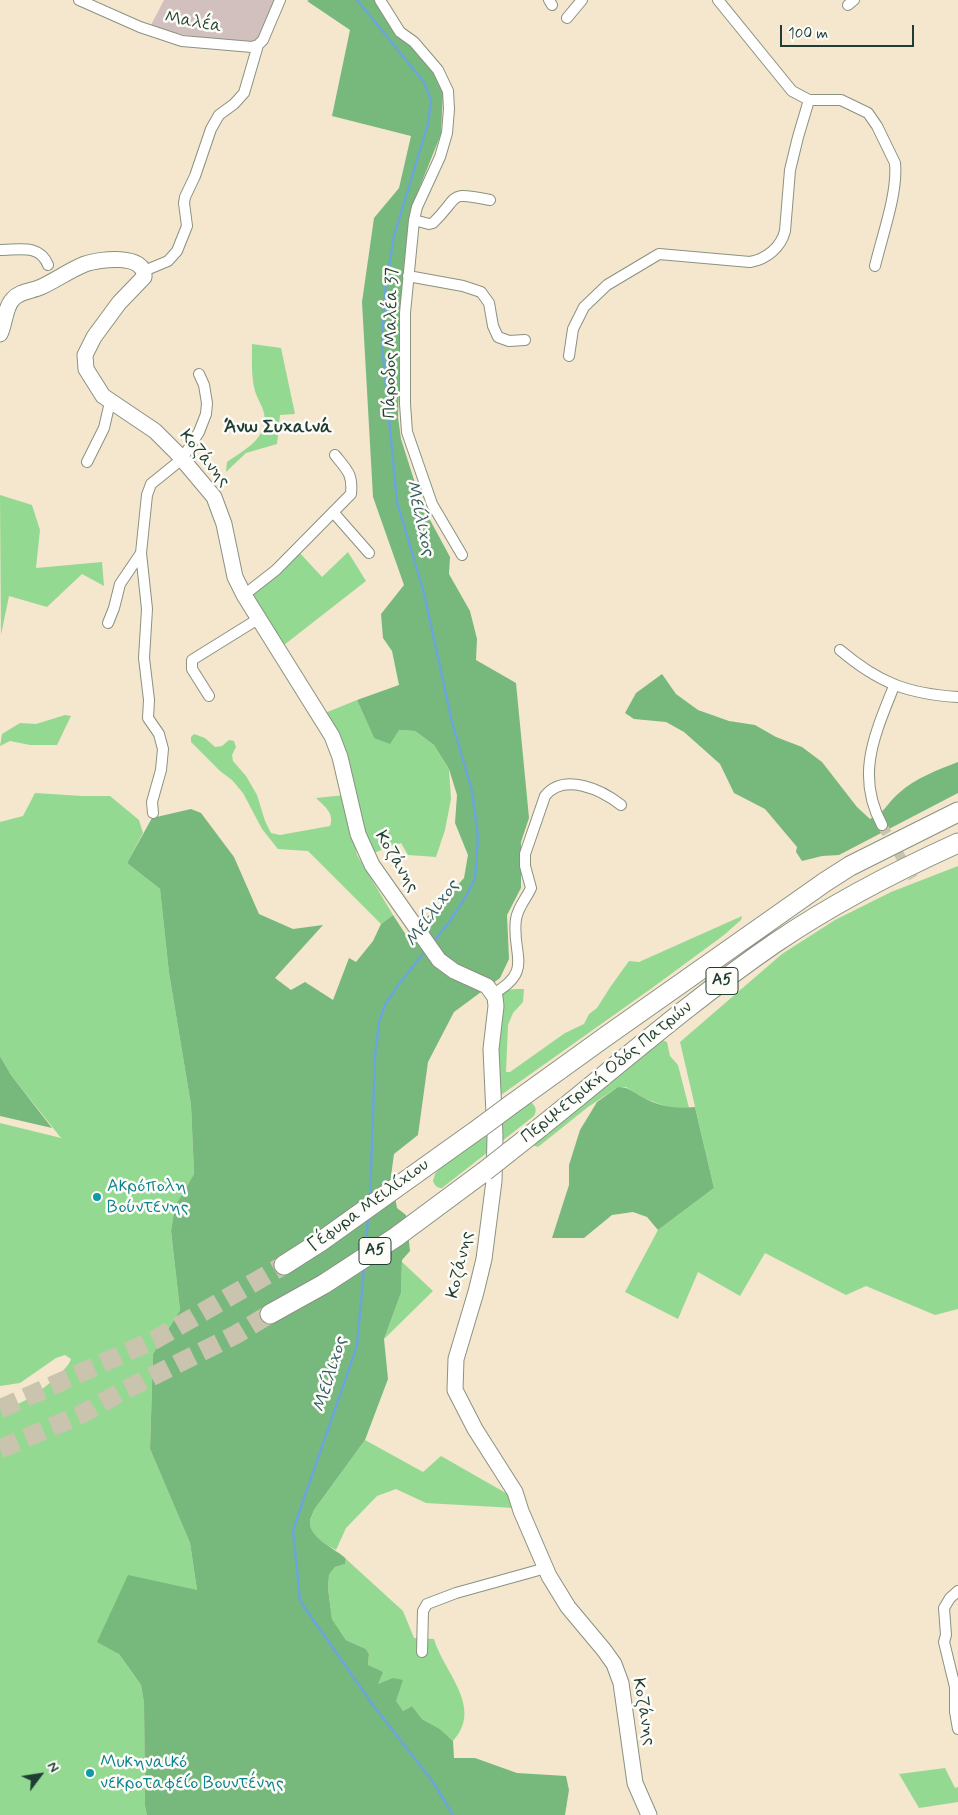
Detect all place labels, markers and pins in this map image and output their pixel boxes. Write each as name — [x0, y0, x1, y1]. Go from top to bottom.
place label: Ακρόπολη Βούντενης — [107, 1176, 189, 1218]
marker: Ακρόπολη Βούντενης — [91, 1191, 103, 1203]
place label: Μυκηναικό νεκροταφείο Βουντένης — [100, 1752, 284, 1795]
marker: Μυκηναικό νεκροταφείο Βουντένης — [84, 1767, 96, 1779]

